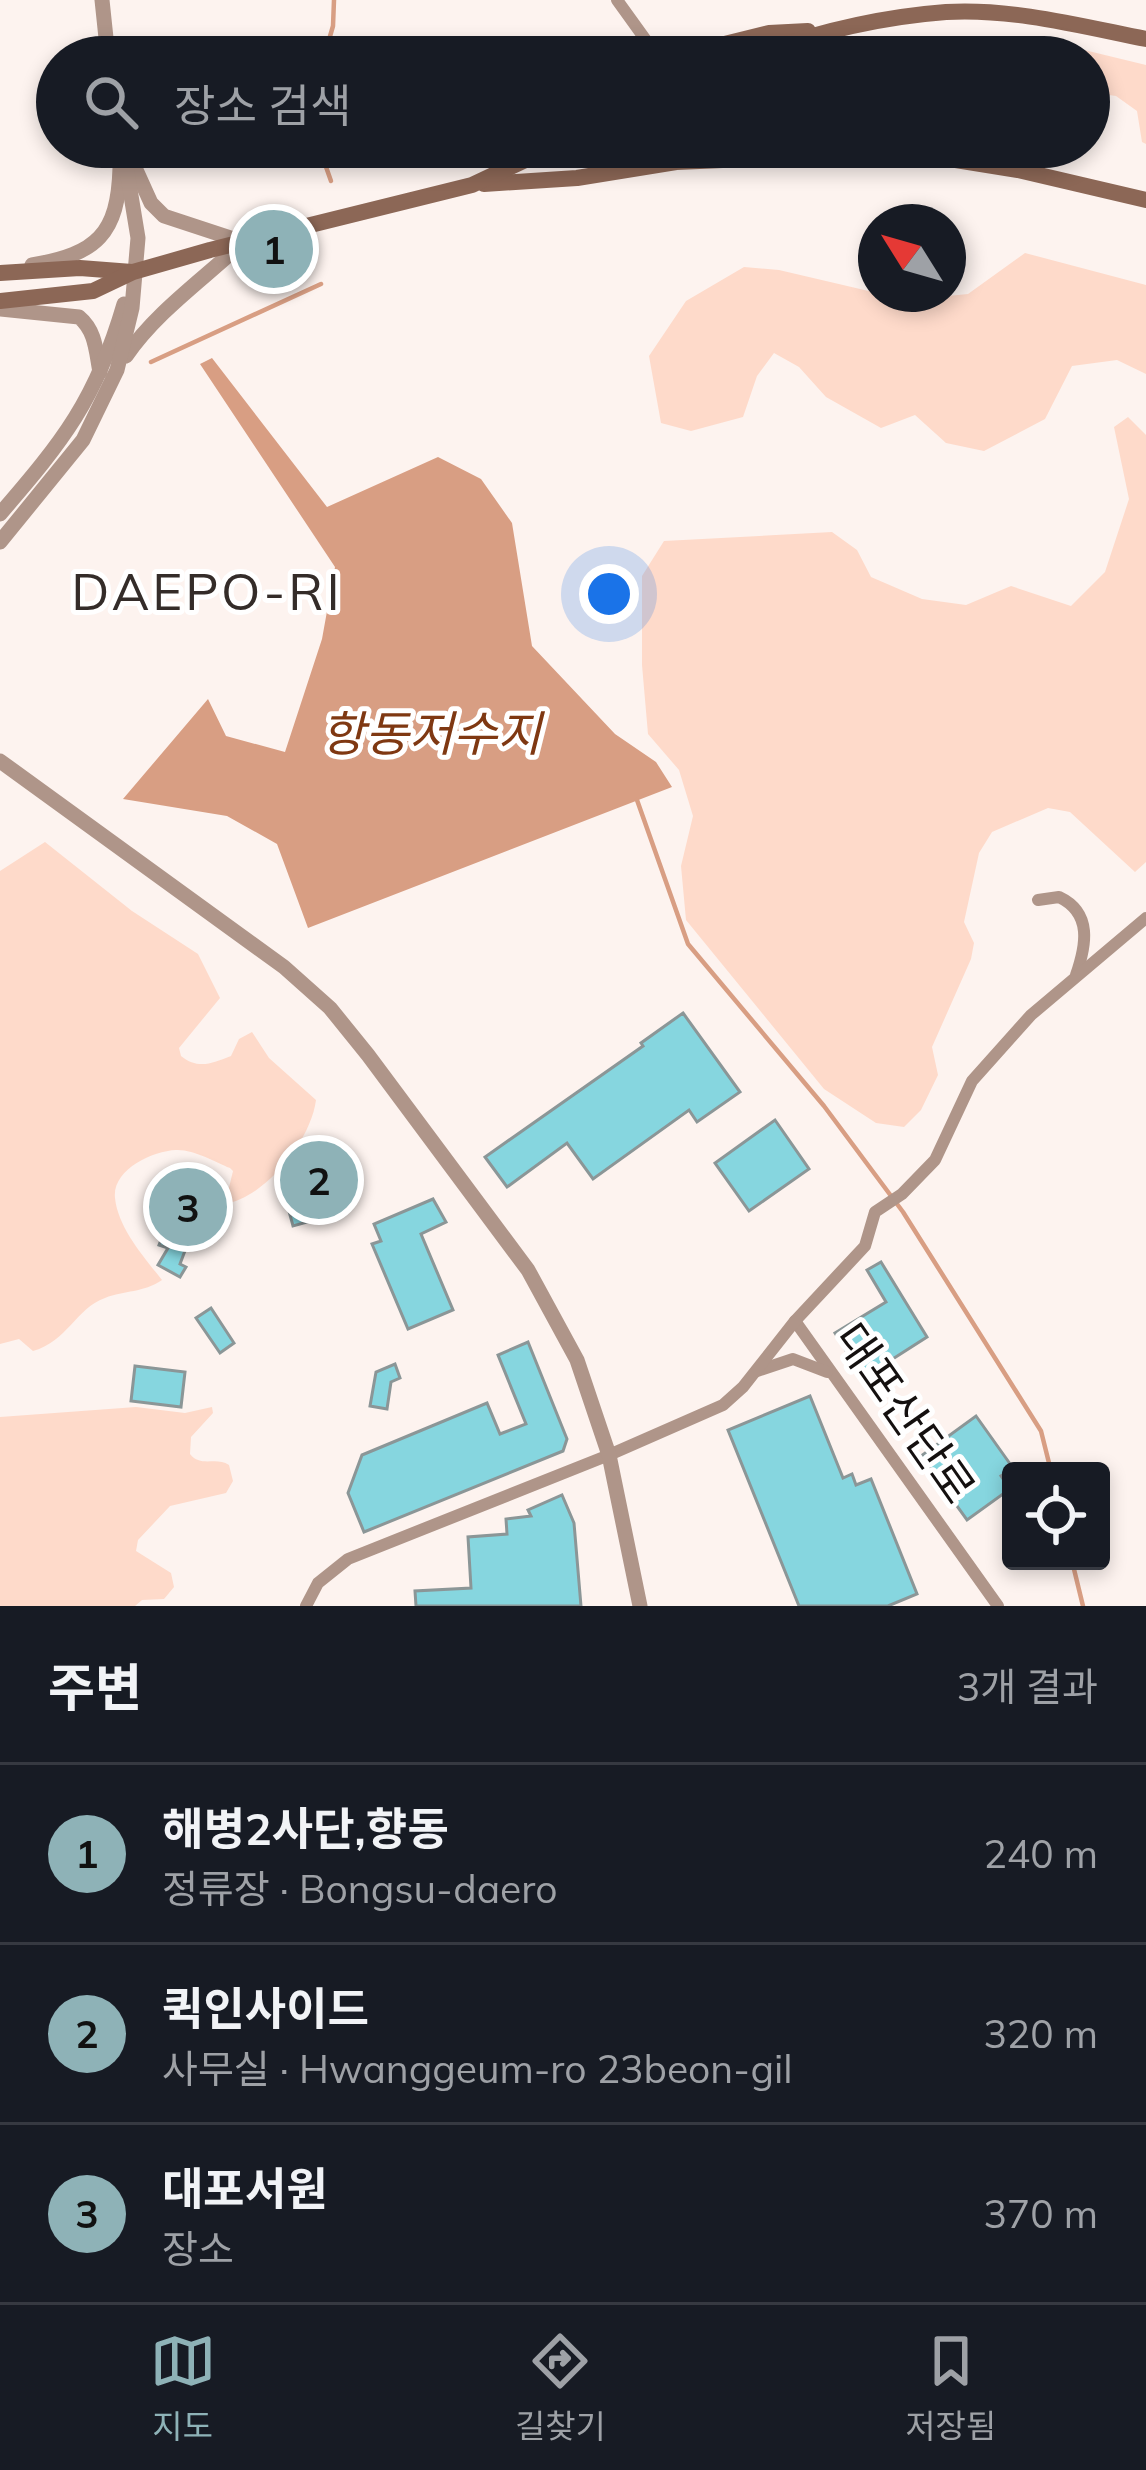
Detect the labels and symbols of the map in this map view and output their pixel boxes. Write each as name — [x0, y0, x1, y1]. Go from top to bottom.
pin: 1 — [235, 204, 313, 294]
north arrow — [858, 204, 966, 312]
district label: DAEPO-RI — [71, 559, 343, 623]
your location — [579, 564, 639, 624]
water label: 항동저수지 — [321, 703, 545, 763]
pin: 2 — [280, 1135, 358, 1225]
pin: 3 — [149, 1162, 227, 1252]
street label: 대포산단로 — [824, 1312, 988, 1513]

